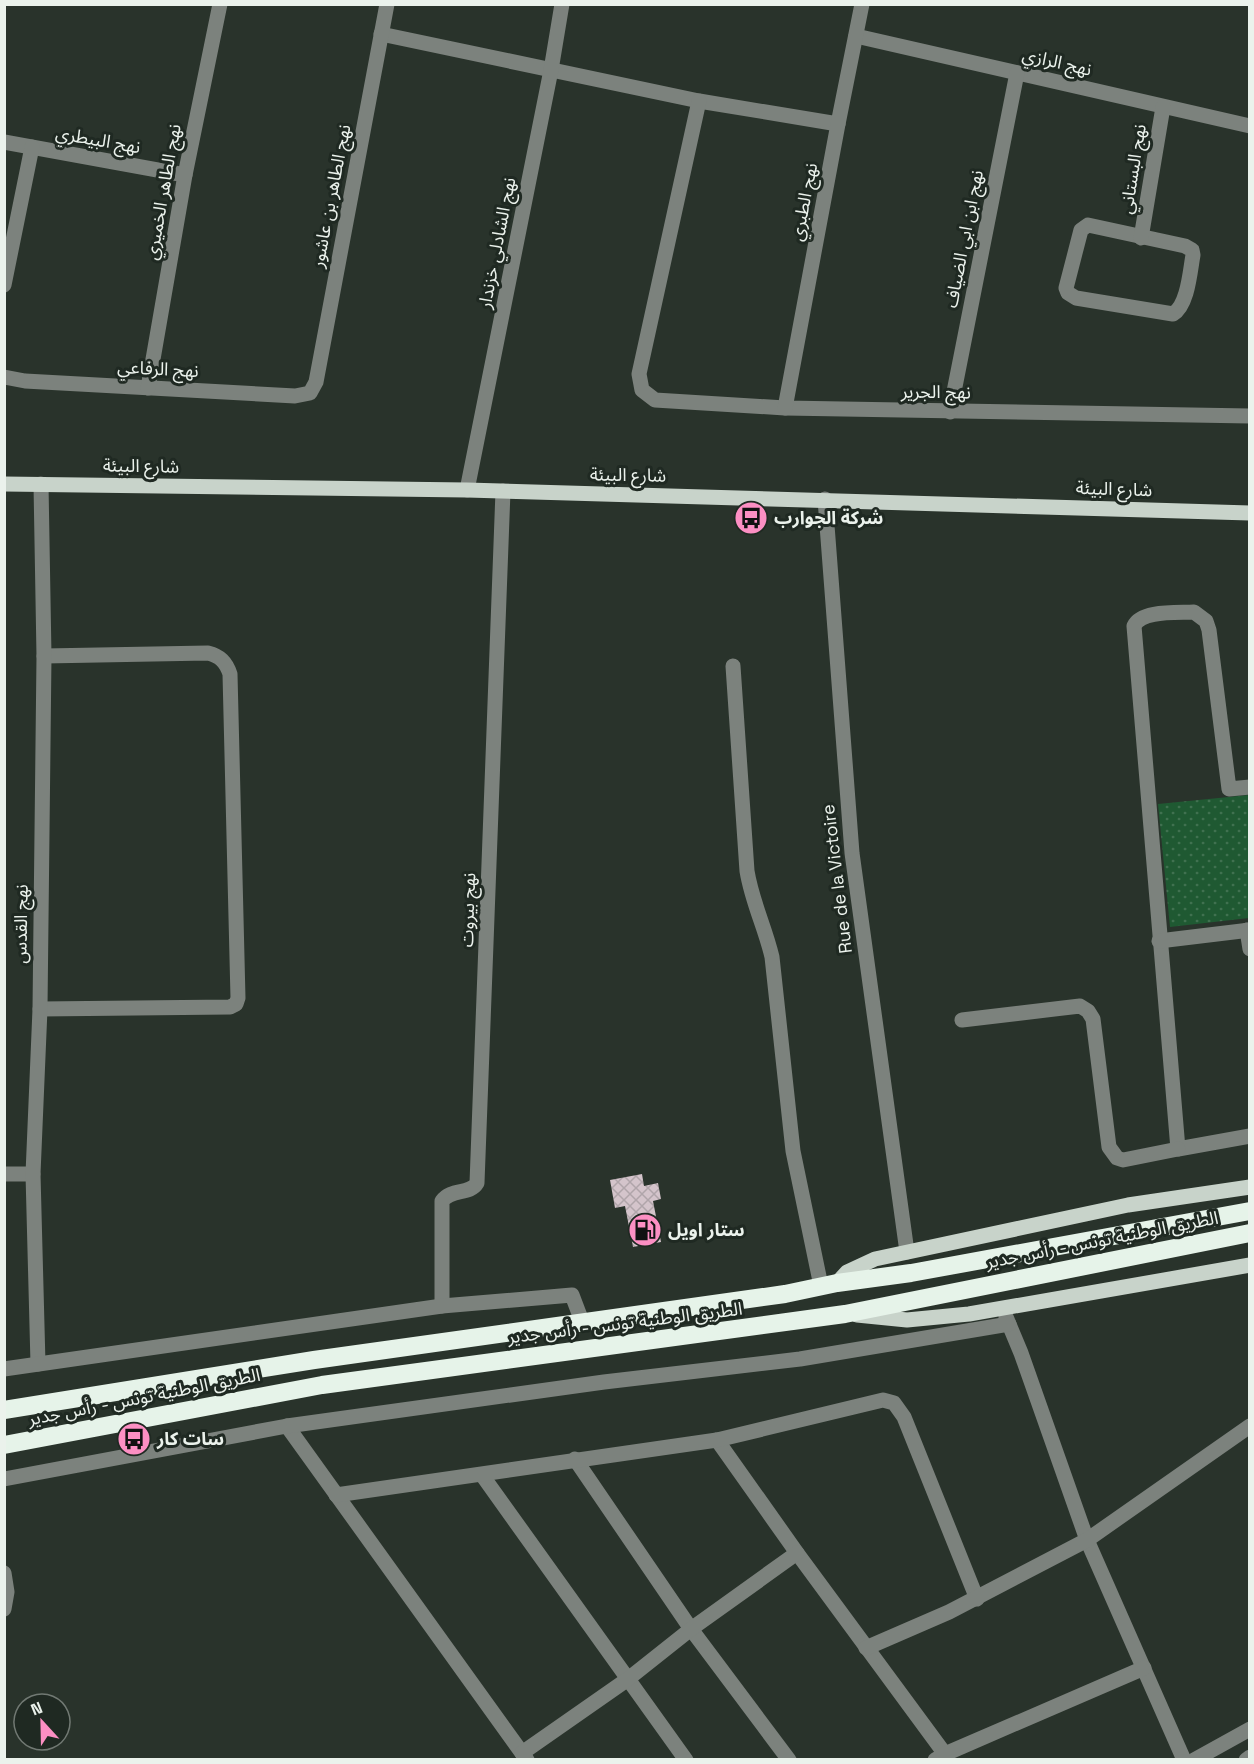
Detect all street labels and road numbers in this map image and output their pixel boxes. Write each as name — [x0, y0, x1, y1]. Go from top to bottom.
street label: نهج الرازي — [1020, 42, 1094, 83]
street label: نهج البيطري — [54, 121, 142, 160]
street label: نهج الطاهر الخميري — [139, 122, 188, 262]
street label: نهج الطاهر بن عاشور — [305, 122, 358, 271]
street label: نهج البستاني — [1114, 122, 1153, 216]
street label: نهج الطبري — [785, 161, 824, 243]
street label: نهج ابن ابي الضياف — [939, 168, 990, 310]
street label: نهج الشادلي خزندار — [472, 175, 523, 312]
street label: نهج الرفاعي — [117, 355, 199, 384]
street label: نهج الجرير — [900, 379, 971, 406]
street label: شارع البيئة — [103, 453, 179, 481]
street label: شارع البيئة — [590, 462, 666, 490]
street label: شارع البيئة — [1075, 476, 1153, 504]
street label: Rue de la Victoire — [816, 803, 857, 955]
street label: نهج بيروت — [455, 872, 482, 948]
street label: نهج القدس — [8, 884, 35, 964]
street label: الطريق الوطنية تونس - رأس جدير — [983, 1206, 1220, 1274]
street label: الطريق الوطنية تونس - رأس جدير — [505, 1297, 744, 1348]
street label: الطريق الوطنية تونس - رأس جدير — [25, 1363, 262, 1431]

